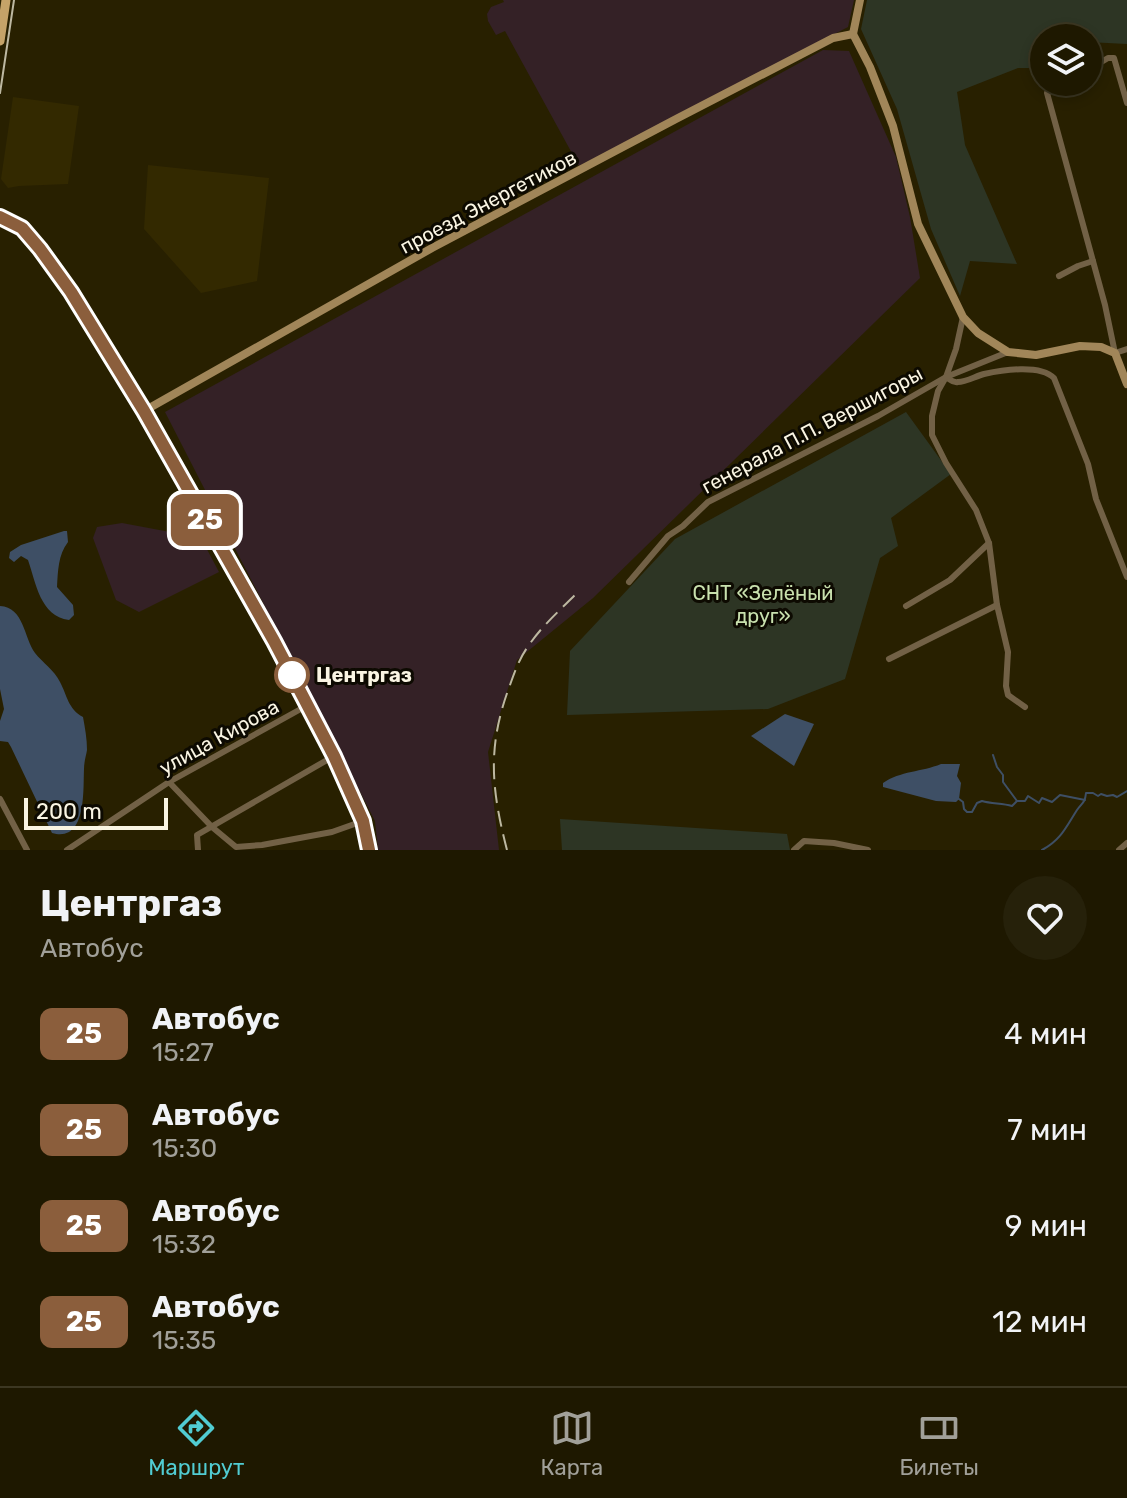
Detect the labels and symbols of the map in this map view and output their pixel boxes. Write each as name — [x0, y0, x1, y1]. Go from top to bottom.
street label: проезд Энергетиков — [396, 145, 580, 259]
street label: генерала П.П. Вершигоры — [697, 361, 927, 499]
line badge: 25 — [169, 494, 241, 546]
park label: СНТ «Зелёный друг» — [692, 581, 834, 628]
marker: Центргаз — [275, 658, 309, 692]
place label: Центргаз — [316, 663, 412, 687]
street label: улица Кирова — [155, 694, 283, 780]
scale bar — [24, 794, 168, 830]

